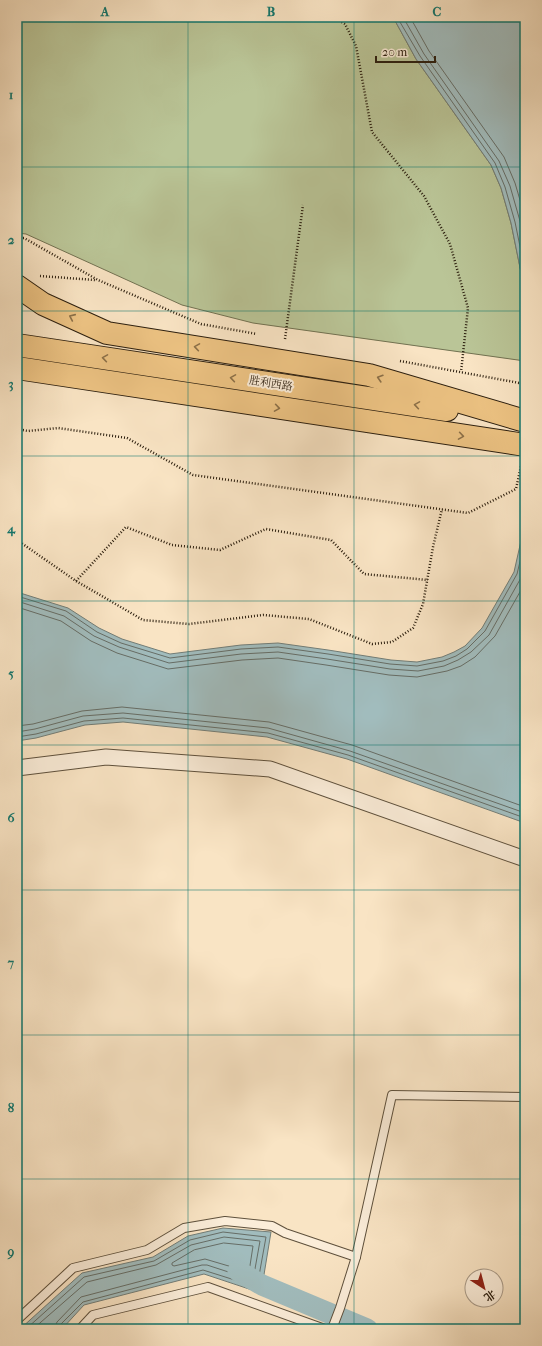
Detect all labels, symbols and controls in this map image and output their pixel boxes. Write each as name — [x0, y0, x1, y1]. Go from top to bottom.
text: A — [100, 4, 110, 19]
text: B — [267, 4, 276, 19]
text: C — [433, 4, 442, 19]
scale bar — [376, 38, 435, 64]
text: 20 m — [382, 45, 407, 59]
text: 1 — [9, 87, 14, 102]
text: 2 — [8, 232, 15, 247]
one-way arrow — [68, 314, 76, 322]
one-way arrow — [194, 343, 200, 352]
one-way arrow — [102, 354, 108, 363]
one-way arrow — [230, 374, 236, 382]
street label: 胜利西路 — [248, 374, 294, 393]
one-way arrow — [377, 374, 384, 383]
text: 3 — [8, 376, 14, 392]
one-way arrow — [414, 402, 420, 410]
one-way arrow — [274, 403, 280, 412]
one-way arrow — [458, 431, 464, 440]
text: 4 — [6, 521, 16, 537]
text: 5 — [8, 666, 14, 681]
text: 6 — [7, 810, 15, 825]
text: 7 — [7, 955, 15, 970]
text: 8 — [8, 1100, 15, 1115]
text: 9 — [7, 1244, 15, 1260]
north arrow — [464, 1268, 504, 1308]
text: 北 — [481, 1287, 498, 1304]

